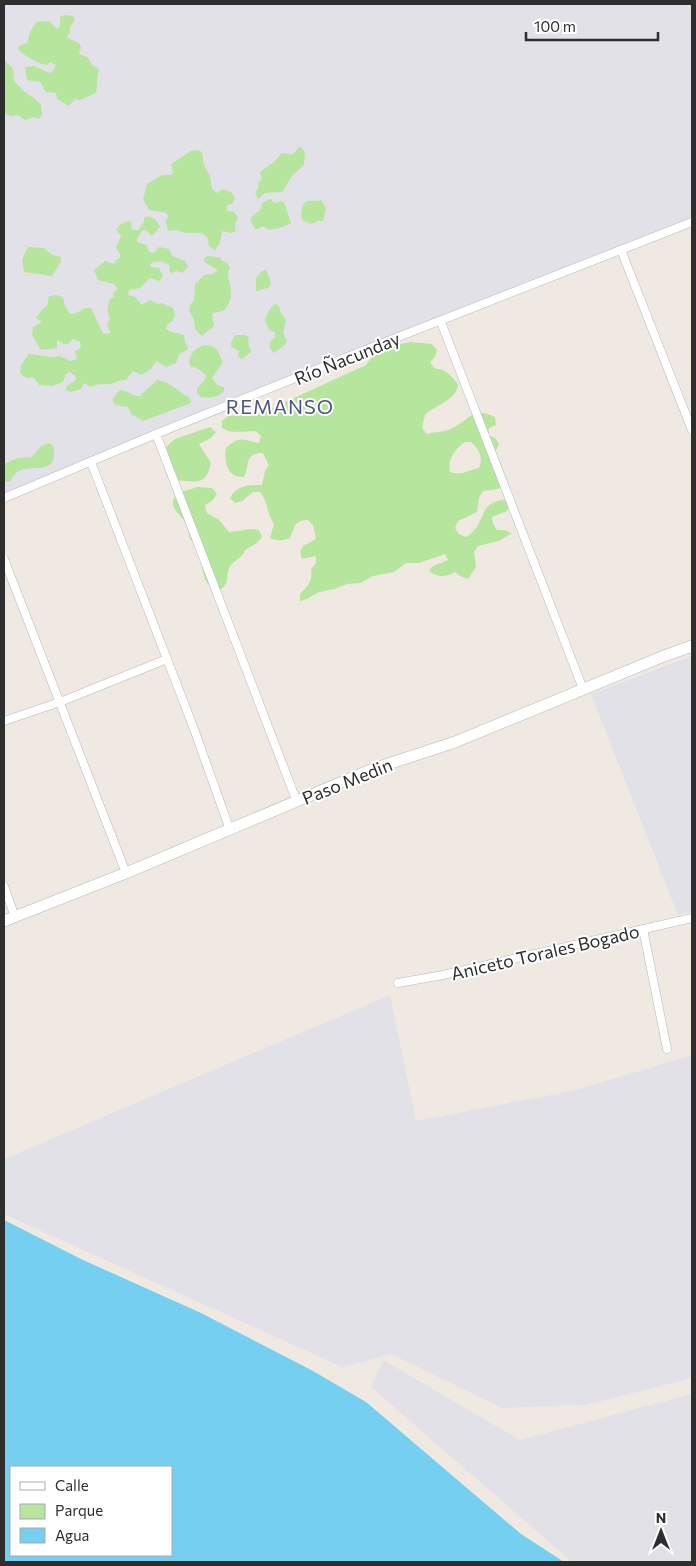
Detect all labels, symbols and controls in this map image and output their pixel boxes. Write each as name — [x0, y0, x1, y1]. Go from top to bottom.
scale bar — [526, 10, 658, 42]
text: 100 m — [534, 17, 576, 35]
street label: Río Ñacunday — [291, 327, 403, 389]
district label: REMANSO — [226, 394, 334, 418]
street label: Paso Medin — [299, 753, 395, 809]
street label: Aniceto Torales Bogado — [449, 920, 641, 984]
legend — [10, 1466, 172, 1556]
text: Calle — [55, 1476, 89, 1494]
text: Parque — [55, 1501, 103, 1519]
north arrow — [636, 1506, 686, 1556]
text: N — [656, 1509, 666, 1526]
text: Agua — [55, 1526, 89, 1544]

